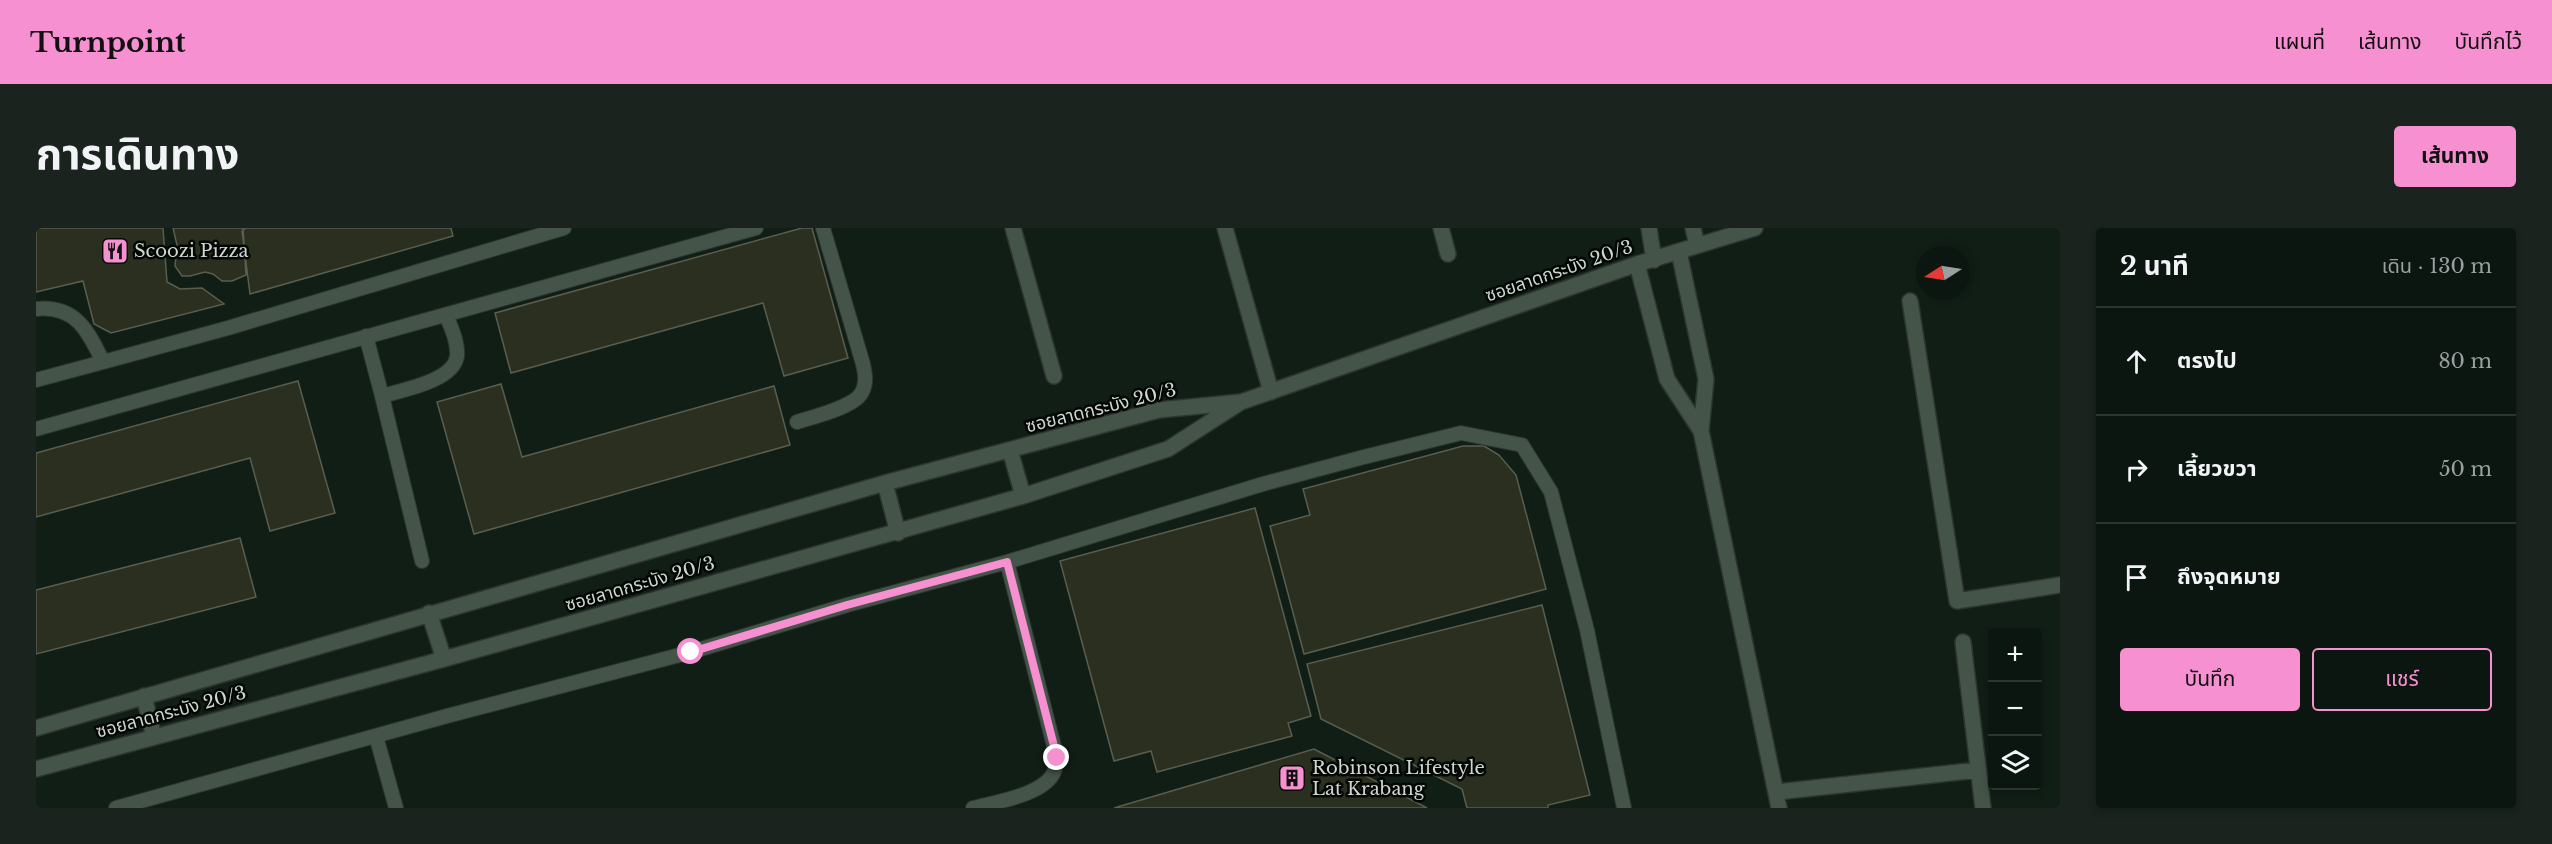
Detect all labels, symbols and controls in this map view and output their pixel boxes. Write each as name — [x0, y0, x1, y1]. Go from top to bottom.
text: Turnpoint — [30, 25, 186, 60]
text: แผนที่ — [2274, 29, 2325, 55]
text: เส้นทาง — [2358, 29, 2422, 55]
text: บันทึกไว้ — [2455, 29, 2522, 55]
button: เส้นทาง — [2394, 126, 2516, 187]
text: การเดินทาง — [36, 128, 239, 180]
street label: ซอยลาดกระบัง 20/3 — [1482, 235, 1636, 307]
restaurant icon: Scoozi Pizza — [100, 236, 130, 266]
place label: Scoozi Pizza — [134, 240, 249, 262]
north arrow — [1916, 246, 1970, 300]
text: 2 นาที — [2120, 250, 2189, 282]
text: เดิน · 130 m — [2382, 254, 2492, 278]
icon: ahead — [2120, 345, 2153, 378]
text: ตรงไป — [2177, 347, 2237, 374]
text: 80 m — [2438, 349, 2492, 373]
street label: ซอยลาดกระบัง 20/3 — [1023, 379, 1179, 437]
icon: right — [2120, 453, 2153, 486]
text: เลี้ยวขวา — [2177, 455, 2257, 482]
text: 50 m — [2439, 457, 2492, 481]
street label: ซอยลาดกระบัง 20/3 — [563, 552, 717, 616]
icon: arrive — [2120, 561, 2153, 594]
text: ถึงจุดหมาย — [2177, 563, 2281, 590]
map controls — [1988, 628, 2042, 790]
button: + — [1988, 628, 2042, 682]
route start — [677, 638, 703, 664]
button: บันทึก — [2120, 648, 2300, 711]
button: แชร์ — [2312, 648, 2492, 711]
street label: ซอยลาดกระบัง 20/3 — [94, 681, 248, 743]
button: − — [1988, 682, 2042, 736]
button: layers — [1988, 736, 2042, 790]
route end — [1043, 744, 1069, 770]
place label: Robinson Lifestyle Lat Krabang — [1312, 757, 1485, 800]
building icon: Robinson Lifestyle Lat Krabang — [1277, 763, 1307, 793]

